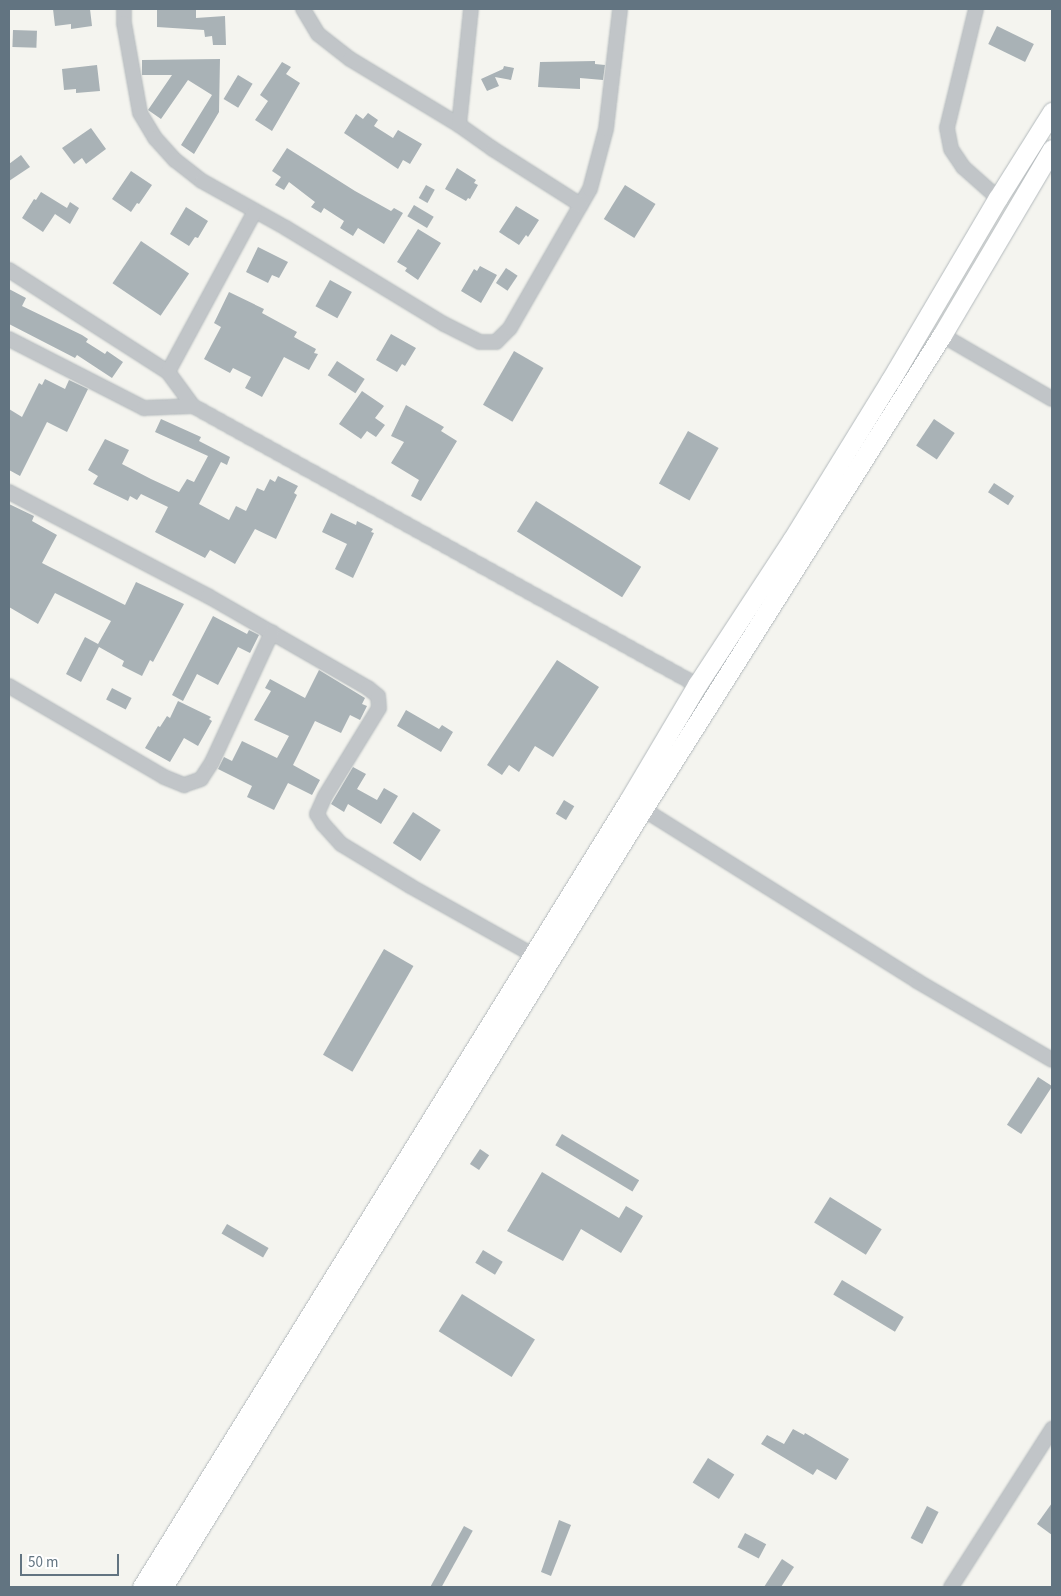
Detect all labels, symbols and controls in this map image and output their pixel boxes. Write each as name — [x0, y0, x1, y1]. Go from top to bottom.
scale bar — [22, 1544, 121, 1576]
text: 50 m — [28, 1552, 58, 1573]

